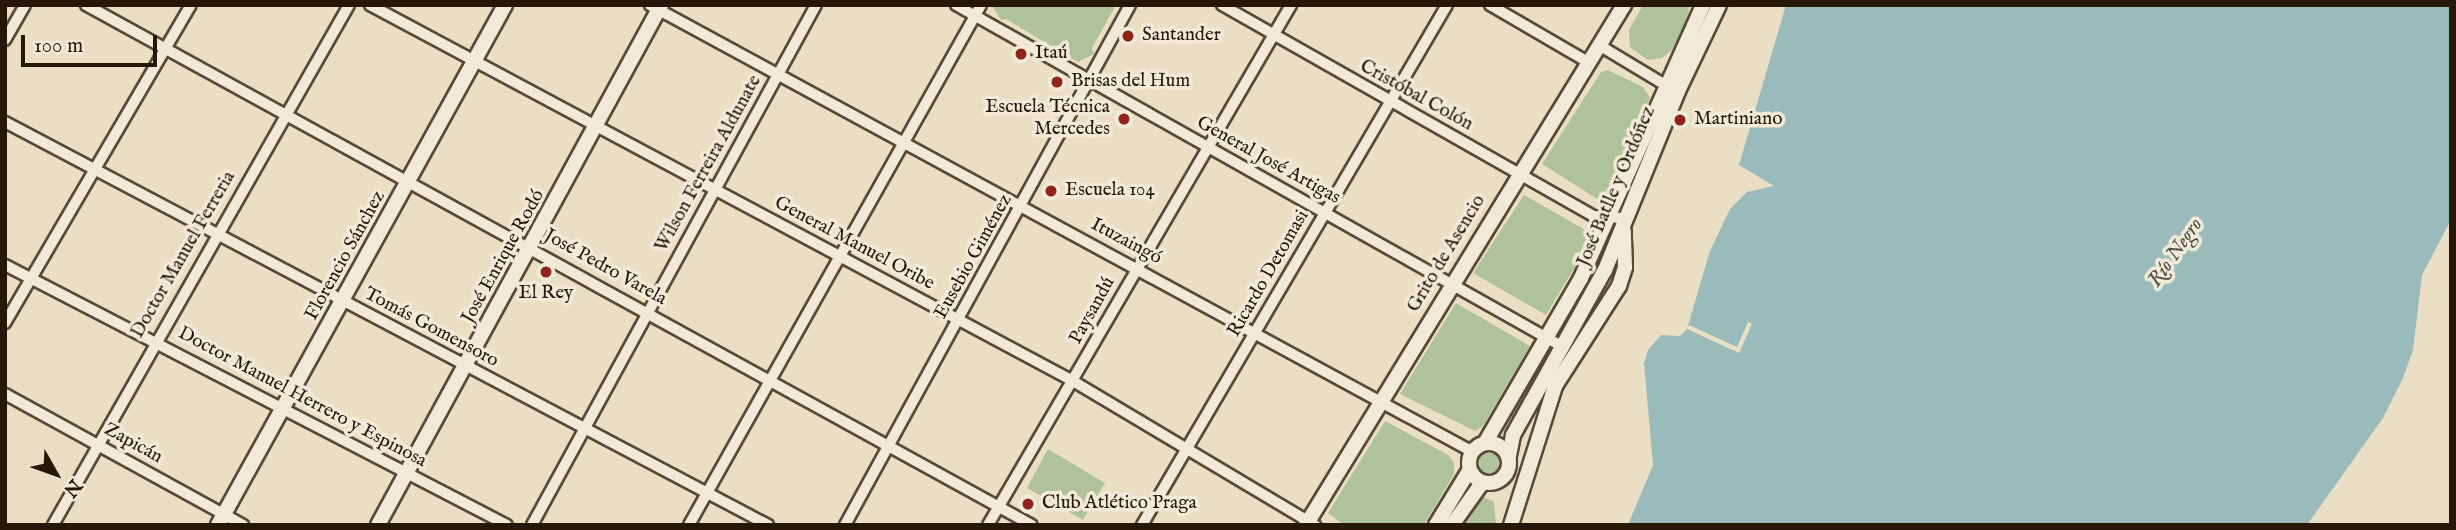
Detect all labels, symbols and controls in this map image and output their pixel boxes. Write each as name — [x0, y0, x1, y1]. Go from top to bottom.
scale bar — [24, 21, 161, 65]
place label: Santander — [1142, 25, 1221, 47]
marker: Santander — [1120, 28, 1136, 44]
text: 100 m — [34, 33, 83, 60]
place label: Itaú — [1035, 43, 1068, 65]
marker: Itaú — [1013, 46, 1029, 62]
street label: Cristóbal Colón — [1355, 56, 1477, 136]
place label: Brisas del Hum — [1071, 71, 1190, 93]
street label: Wilson Ferreira Aldunate — [651, 72, 767, 256]
marker: Brisas del Hum — [1049, 74, 1065, 90]
place label: Escuela Técnica Mercedes — [985, 97, 1110, 141]
street label: José Batlle y Ordóñez — [1573, 104, 1661, 270]
place label: Martiniano — [1694, 109, 1782, 131]
marker: Escuela Técnica Mercedes — [1116, 111, 1132, 127]
street label: General José Artigas — [1192, 112, 1344, 210]
marker: Martiniano — [1672, 112, 1688, 128]
street label: Doctor Manuel Ferreria — [127, 167, 241, 343]
place label: Escuela 104 — [1065, 180, 1155, 202]
marker: Escuela 104 — [1043, 183, 1059, 199]
street label: José Enrique Rodó — [458, 186, 550, 328]
street label: Florencio Sánchez — [301, 187, 391, 325]
street label: Eusebio Giménez — [930, 191, 1018, 323]
street label: Grito de Asencio — [1403, 191, 1491, 317]
street label: General Manuel Oribe — [770, 192, 938, 296]
street label: Ricardo Detomasi — [1223, 207, 1315, 341]
street label: Ituzaingó — [1087, 214, 1165, 270]
water label: Río Negro — [2143, 214, 2209, 292]
street label: José Pedro Varela — [540, 225, 670, 311]
marker: El Rey — [538, 264, 554, 280]
street label: Paysandú — [1065, 273, 1121, 349]
street label: Tomás Gomensoro — [360, 283, 502, 373]
place label: El Rey — [519, 283, 573, 305]
street label: Doctor Manuel Herrero y Espinosa — [174, 323, 430, 473]
street label: Zapicán — [100, 419, 166, 469]
north arrow — [21, 439, 91, 509]
text: N — [58, 473, 87, 502]
place label: Club Atlético Praga — [1042, 493, 1197, 515]
marker: Club Atlético Praga — [1020, 496, 1036, 512]

